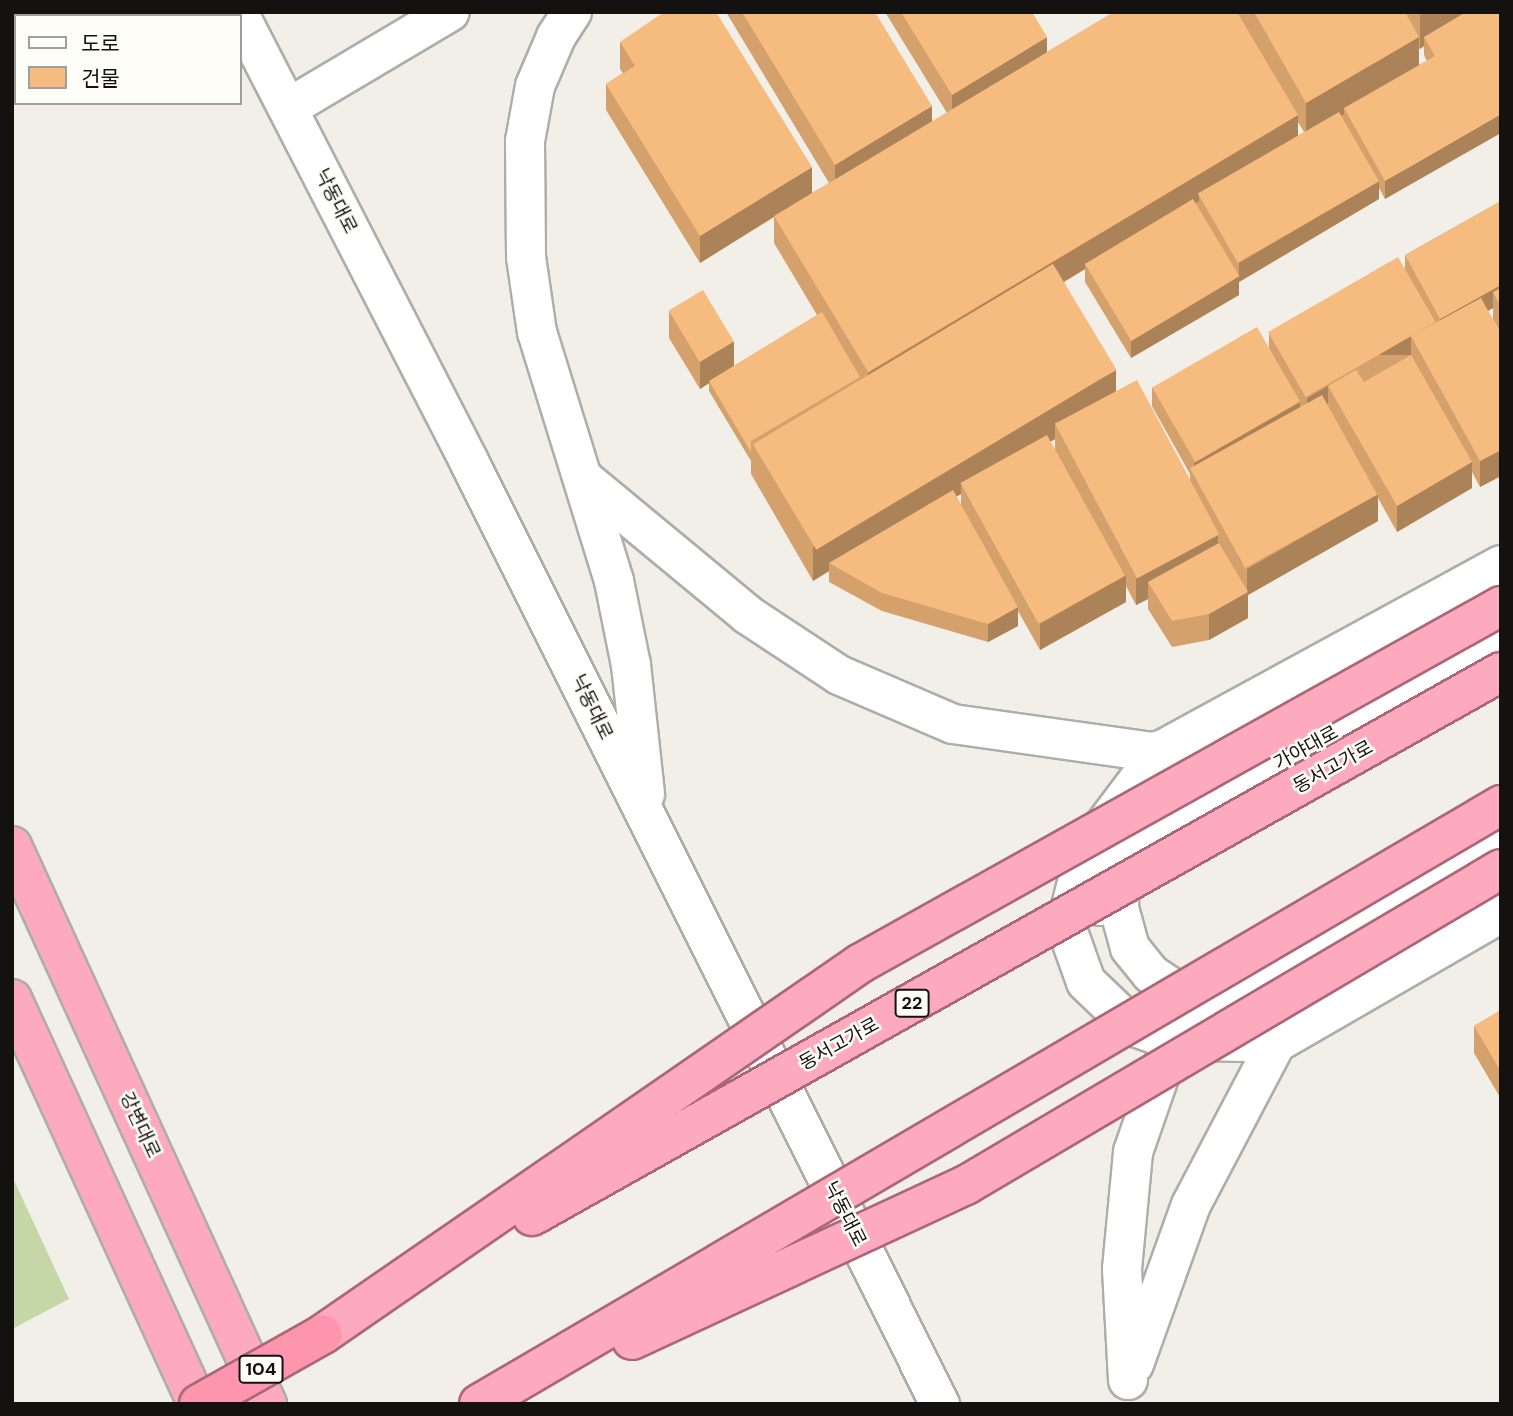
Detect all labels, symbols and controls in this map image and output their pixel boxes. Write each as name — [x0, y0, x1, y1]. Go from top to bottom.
legend — [14, 14, 242, 105]
text: 도로 — [81, 30, 120, 58]
text: 건물 — [81, 65, 120, 93]
street label: 낙동대로 — [310, 165, 362, 237]
street label: 낙동대로 — [566, 671, 618, 743]
street label: 가야대로 — [1270, 721, 1342, 775]
street label: 동서고가로 — [1289, 736, 1377, 798]
road number: 22 — [894, 988, 930, 1018]
street label: 동서고가로 — [795, 1013, 883, 1075]
street label: 강변대로 — [115, 1088, 165, 1162]
street label: 낙동대로 — [819, 1178, 871, 1250]
road number: 104 — [238, 1354, 284, 1384]

